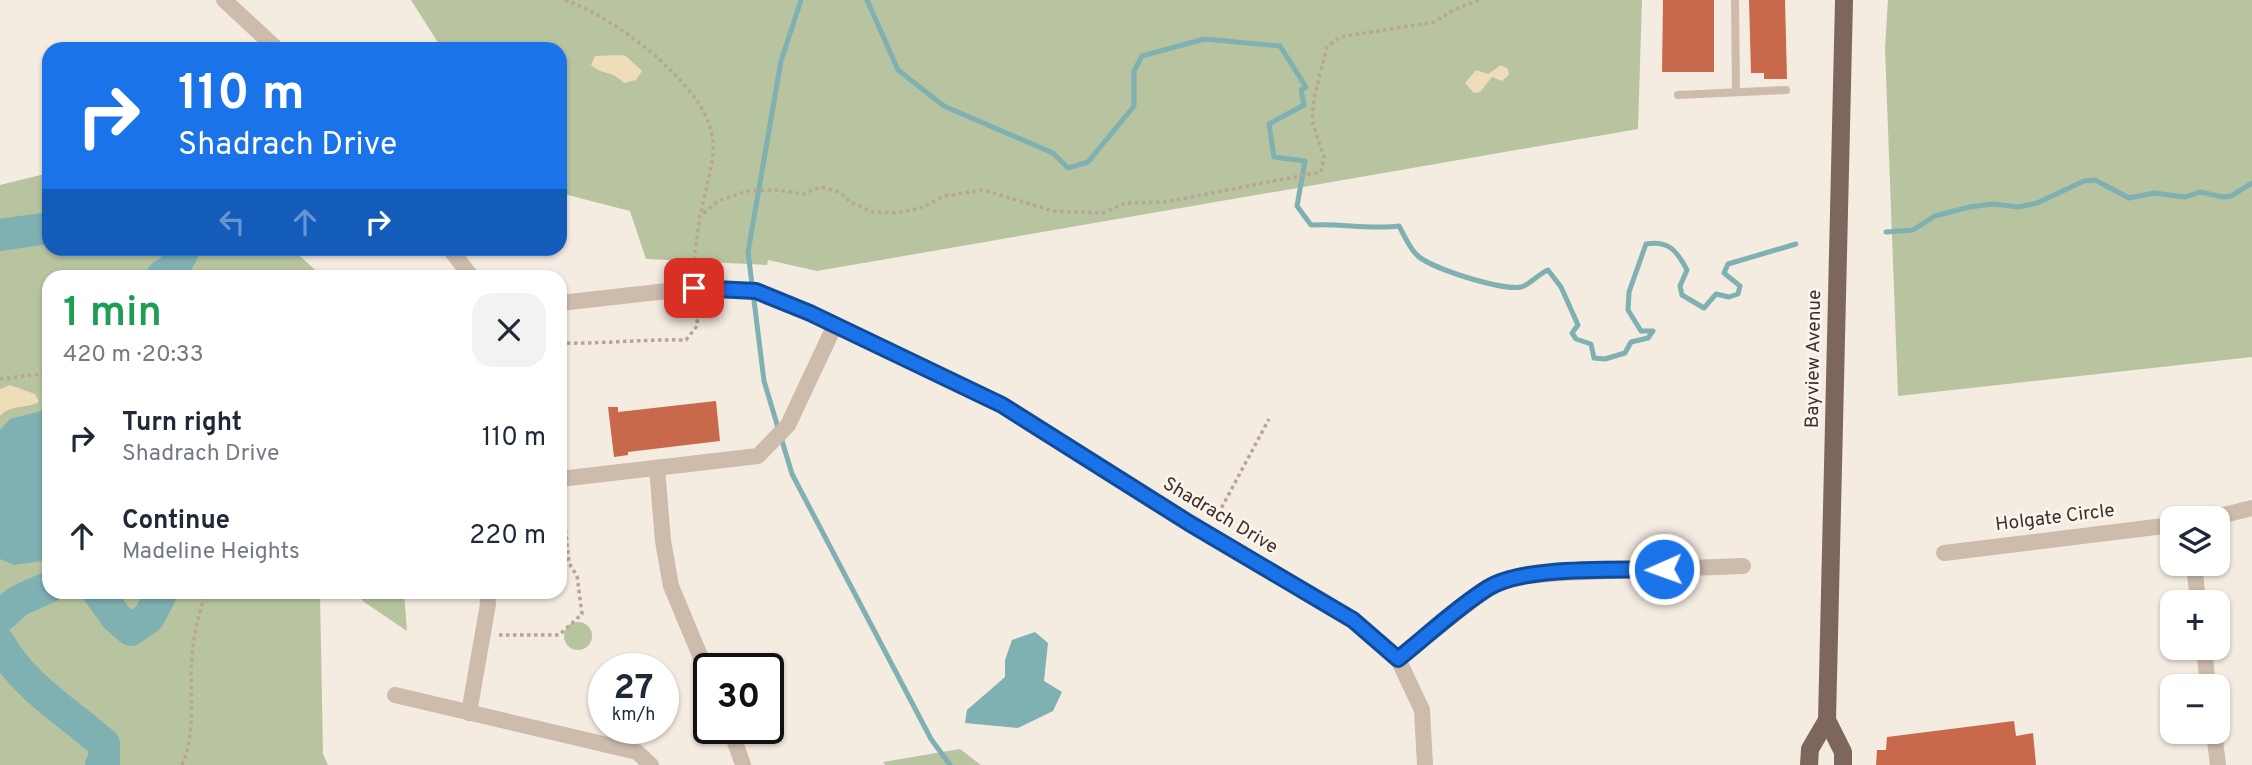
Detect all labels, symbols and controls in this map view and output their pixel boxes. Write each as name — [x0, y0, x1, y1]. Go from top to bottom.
text: 110 m — [178, 65, 305, 127]
icon: right — [63, 70, 154, 161]
text: Shadrach Drive — [178, 126, 397, 166]
icon: left — [213, 203, 251, 241]
icon: ahead — [286, 203, 324, 241]
icon: right — [359, 203, 397, 241]
pin — [664, 258, 724, 318]
icon: arrive — [675, 269, 713, 307]
text: 1 min — [63, 288, 162, 341]
street label: Bayview Avenue — [1801, 290, 1827, 428]
button: close — [472, 293, 546, 367]
text: 420 m · 20:33 — [63, 341, 204, 370]
text: Turn right — [122, 407, 242, 440]
icon: right — [63, 419, 101, 457]
text: 110 m — [482, 422, 546, 455]
text: Shadrach Drive — [122, 440, 279, 469]
street label: Shadrach Drive — [1158, 472, 1282, 560]
street label: Holgate Circle — [1994, 499, 2116, 537]
text: Continue — [122, 505, 230, 538]
map controls — [2160, 506, 2230, 744]
button: layers — [2160, 506, 2230, 576]
icon: ahead — [63, 517, 101, 555]
text: 220 m — [469, 520, 546, 553]
position arrow — [1627, 532, 1701, 606]
text: Madeline Heights — [122, 538, 300, 567]
button: + — [2160, 590, 2230, 660]
speed limit sign: 30 — [693, 653, 784, 744]
text: 27 — [614, 667, 653, 711]
button: − — [2160, 674, 2230, 744]
text: km/h — [612, 704, 655, 727]

